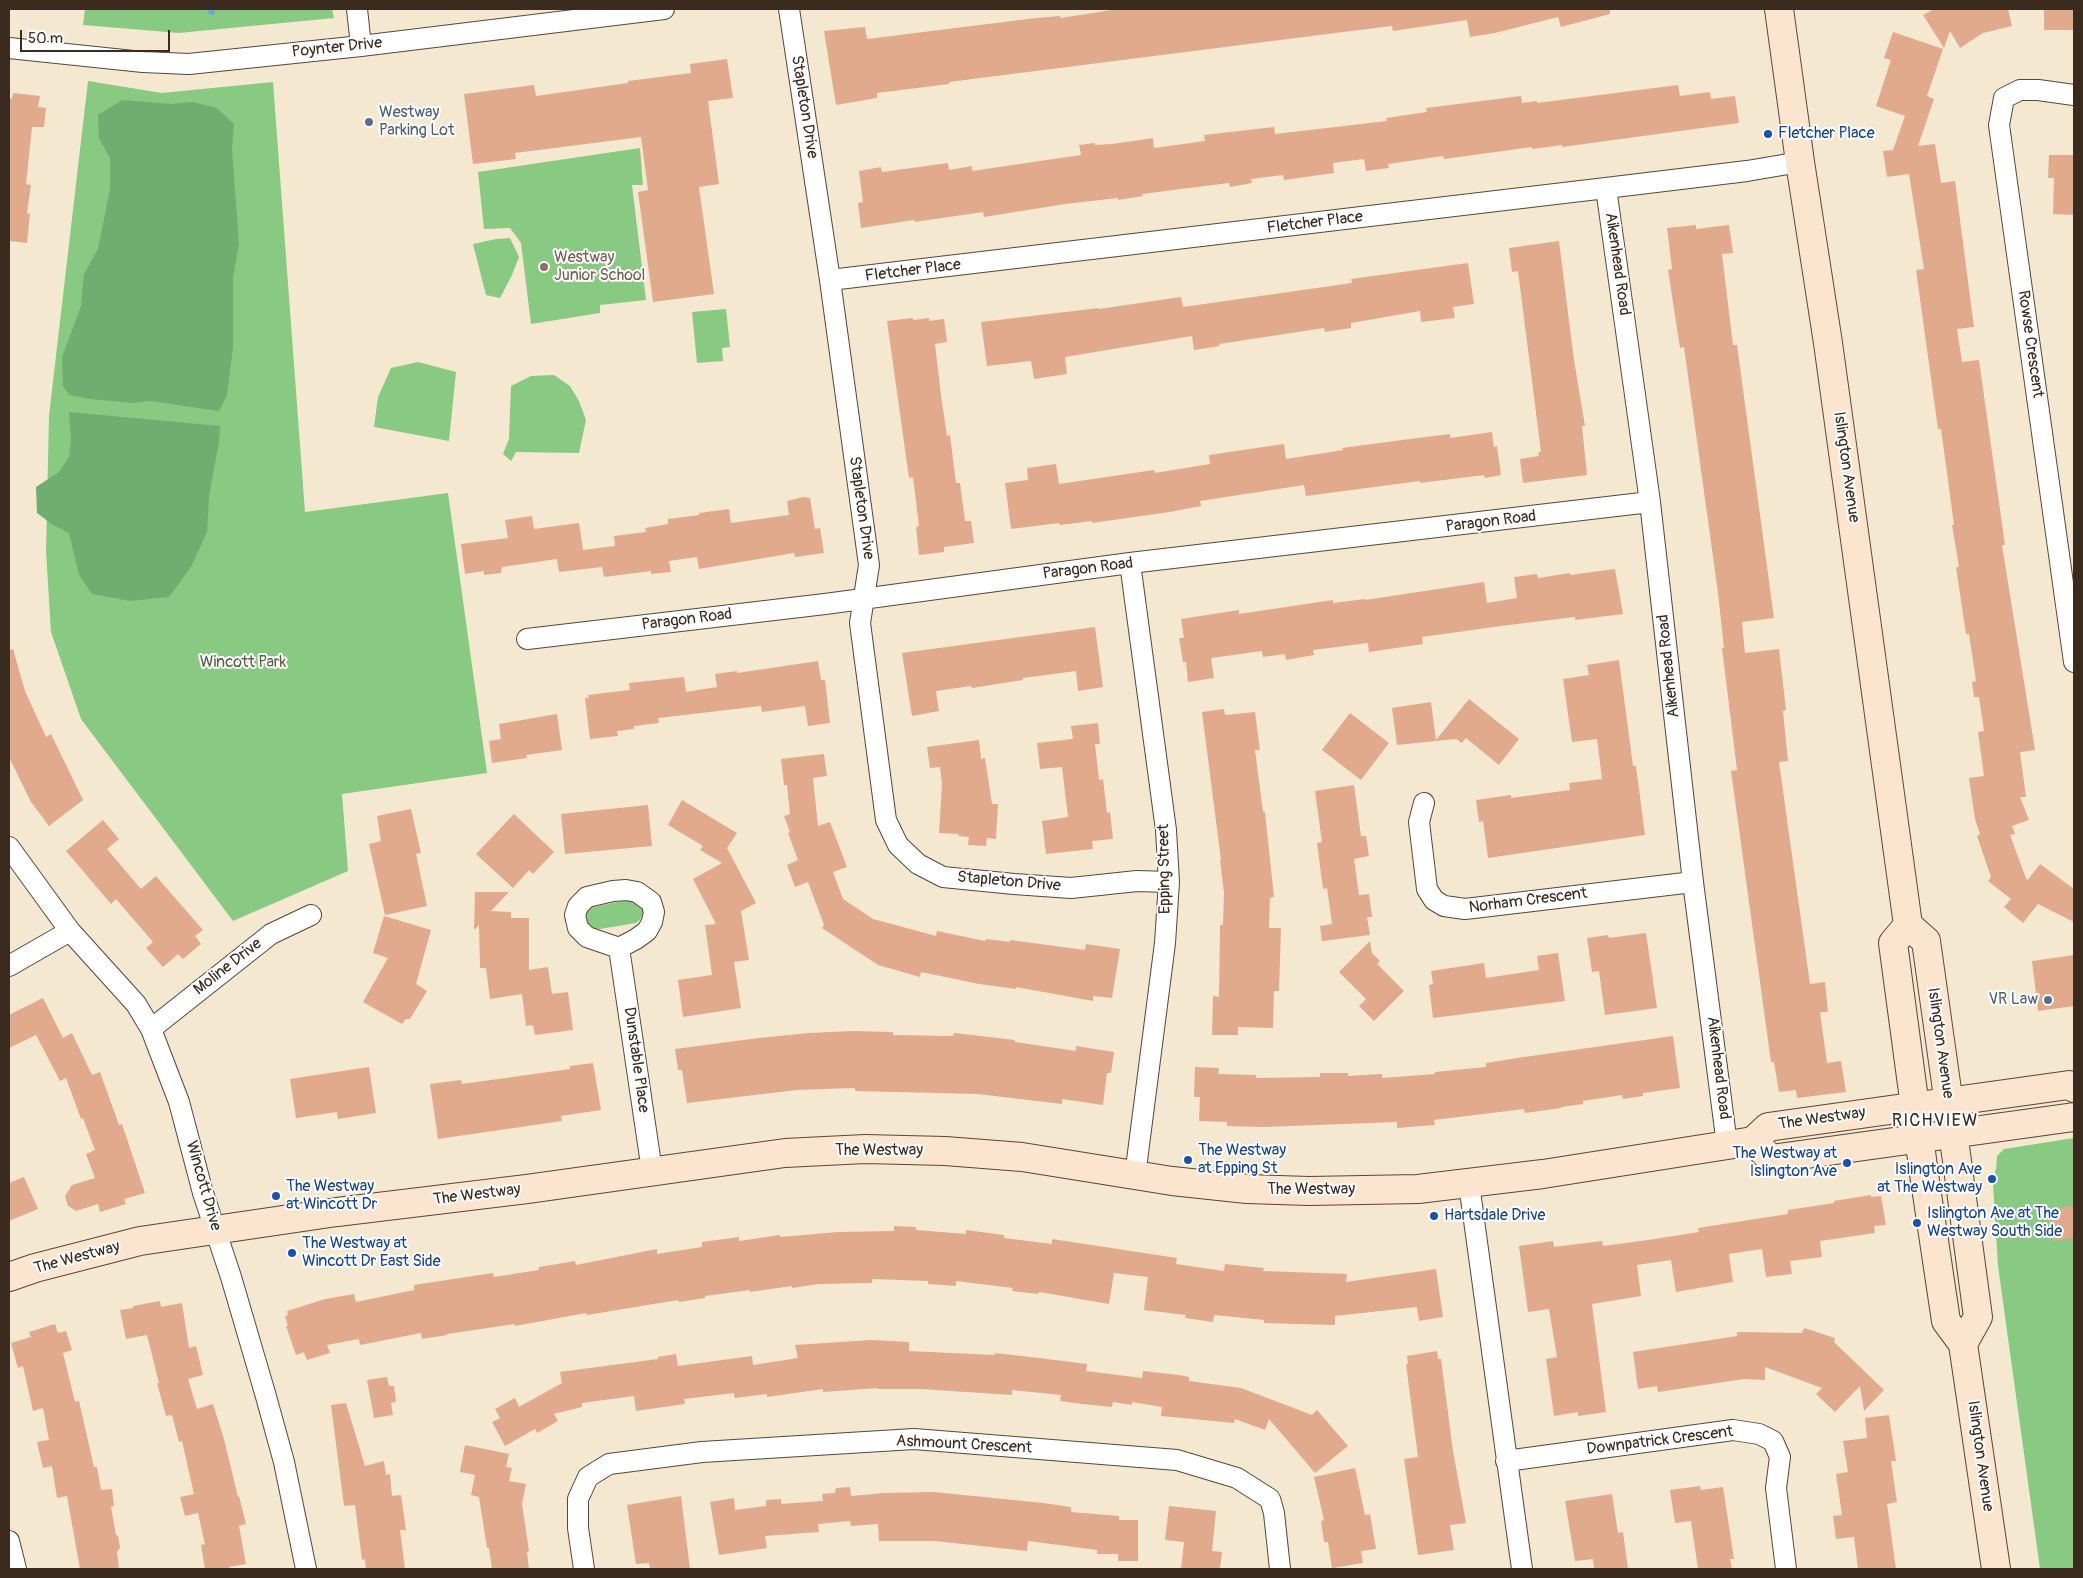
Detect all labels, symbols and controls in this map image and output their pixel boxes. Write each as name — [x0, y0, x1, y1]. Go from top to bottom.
scale bar — [22, 20, 172, 52]
text: 50 m — [28, 29, 63, 48]
street label: Poynter Drive — [291, 34, 383, 62]
street label: Stapleton Drive — [786, 54, 822, 160]
place label: Westway Parking Lot — [379, 103, 454, 141]
marker: Westway Parking Lot — [363, 116, 375, 128]
place label: Fletcher Place — [1778, 124, 1875, 144]
marker: Fletcher Place — [1762, 128, 1774, 140]
street label: Fletcher Place — [1266, 208, 1364, 238]
street label: Aikenhead Road — [1600, 211, 1634, 317]
place label: Westway Junior School — [554, 248, 645, 286]
street label: Fletcher Place — [864, 256, 962, 286]
marker: Westway Junior School — [538, 261, 550, 273]
street label: Rowse Crescent — [2013, 289, 2047, 399]
street label: Islington Avenue — [1829, 410, 1863, 524]
street label: Stapleton Drive — [844, 455, 878, 561]
street label: Paragon Road — [1445, 507, 1537, 537]
street label: Paragon Road — [1042, 554, 1134, 584]
street label: Paragon Road — [641, 605, 733, 635]
street label: Aikenhead Road — [1654, 613, 1684, 719]
park label: Wincott Park — [200, 653, 286, 673]
street label: Epping Street — [1155, 824, 1175, 914]
street label: Stapleton Drive — [956, 868, 1062, 896]
street label: Norham Crescent — [1468, 884, 1588, 918]
street label: Moline Drive — [190, 934, 266, 1000]
street label: Islington Avenue — [1923, 986, 1957, 1100]
place label: VR Law — [1988, 990, 2038, 1010]
marker: VR Law — [2042, 994, 2054, 1006]
street label: Dunstable Place — [619, 1006, 653, 1114]
street label: Aikenhead Road — [1702, 1015, 1734, 1121]
street label: The Westway — [1777, 1103, 1867, 1135]
district label: RICHVIEW — [1891, 1110, 1979, 1132]
street label: Wincott Drive — [181, 1139, 225, 1233]
street label: The Westway — [835, 1141, 923, 1161]
place label: The Westway at Epping St — [1198, 1141, 1286, 1179]
place label: The Westway at Islington Ave — [1732, 1144, 1837, 1182]
marker: The Westway at Epping St — [1182, 1154, 1194, 1166]
marker: The Westway at Islington Ave — [1841, 1157, 1853, 1169]
place label: Islington Ave at The Westway — [1877, 1160, 1982, 1198]
marker: Islington Ave at The Westway — [1986, 1173, 1998, 1185]
place label: The Westway at Wincott Dr — [286, 1177, 377, 1215]
street label: The Westway — [432, 1180, 522, 1210]
street label: The Westway — [1267, 1180, 1355, 1200]
marker: The Westway at Wincott Dr — [270, 1190, 282, 1202]
place label: Islington Ave at The Westway South Side — [1927, 1204, 2062, 1242]
place label: Hartsdale Drive — [1444, 1206, 1545, 1226]
marker: Hartsdale Drive — [1428, 1210, 1440, 1222]
marker: Islington Ave at The Westway South Side — [1911, 1217, 1923, 1229]
place label: The Westway at Wincott Dr East Side — [302, 1234, 441, 1272]
street label: The Westway — [32, 1237, 122, 1279]
marker: The Westway at Wincott Dr East Side — [286, 1247, 298, 1259]
street label: Islington Avenue — [1963, 1399, 1997, 1513]
street label: Downpatrick Crescent — [1586, 1422, 1734, 1460]
street label: Ashmount Crescent — [896, 1432, 1032, 1458]

